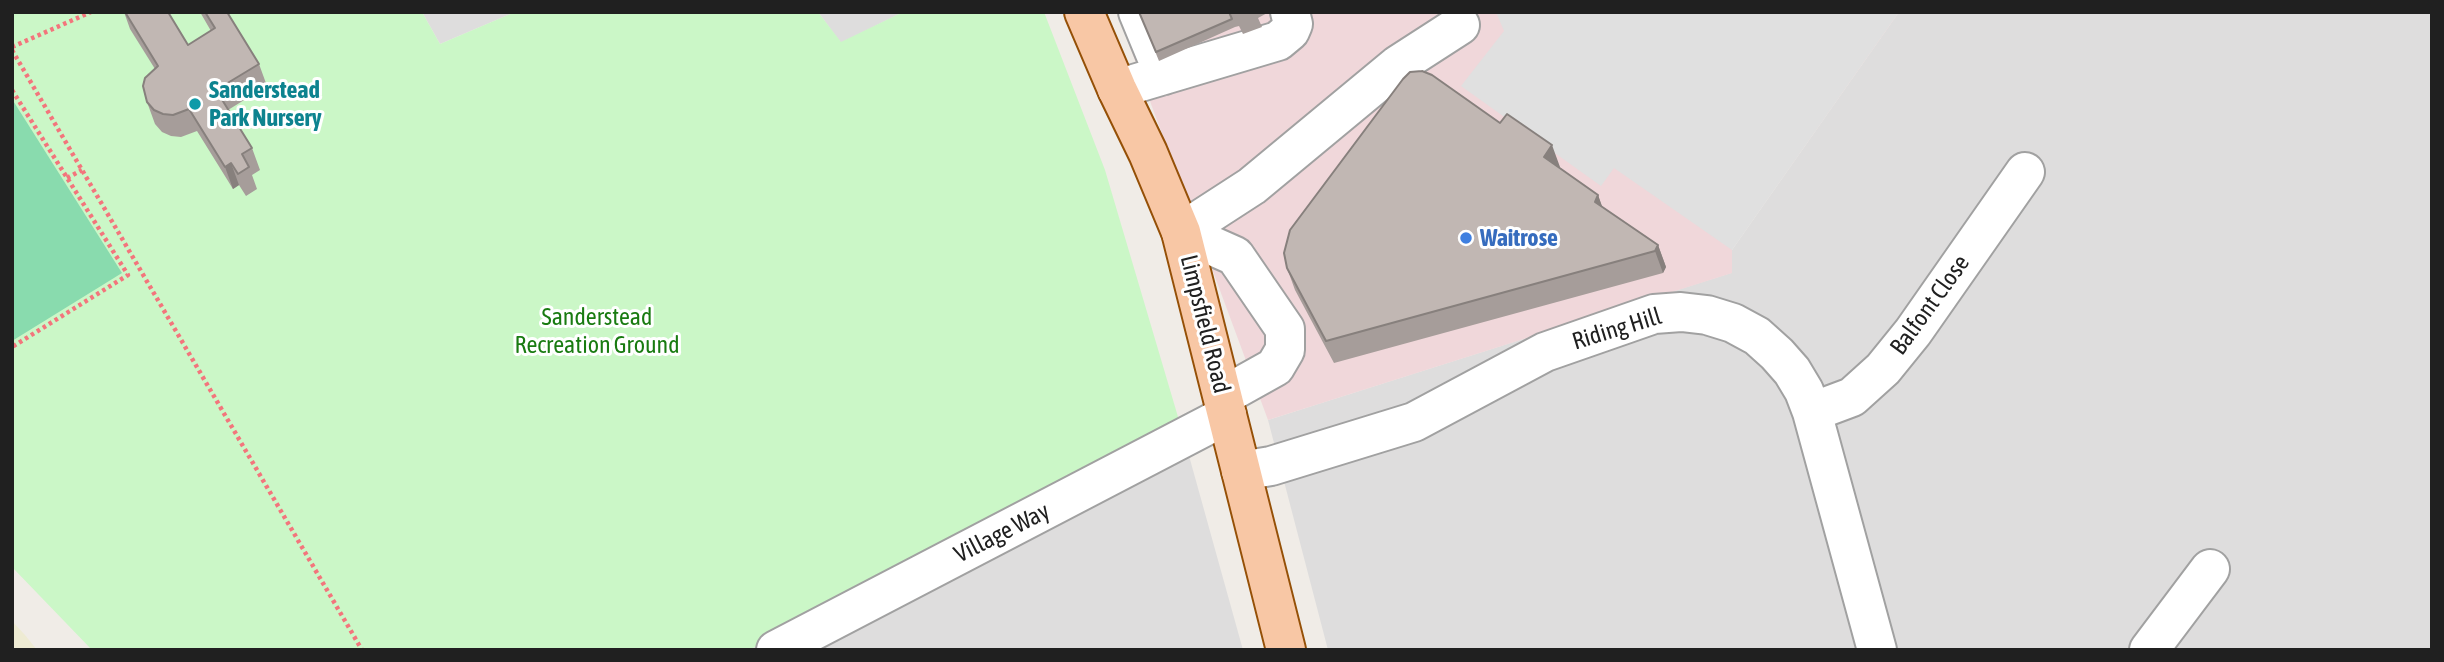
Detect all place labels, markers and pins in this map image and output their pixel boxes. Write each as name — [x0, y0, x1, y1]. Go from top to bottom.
place label: Sanderstead Park Nursery — [209, 76, 322, 132]
marker: Sanderstead Park Nursery — [187, 96, 203, 112]
place label: Waitrose — [1480, 224, 1558, 252]
marker: Waitrose — [1458, 230, 1474, 246]

